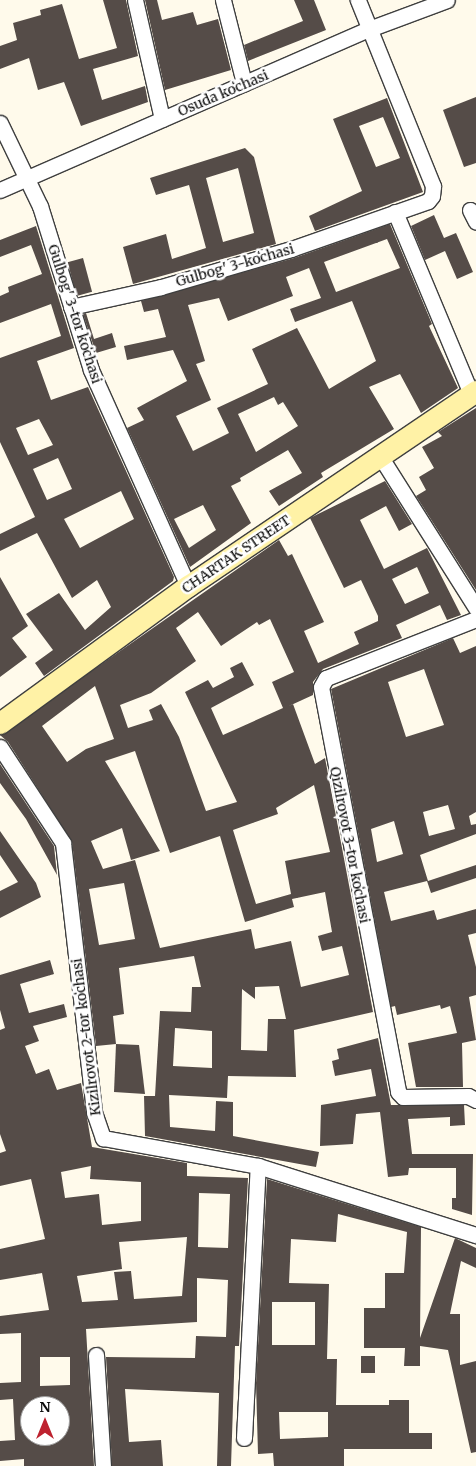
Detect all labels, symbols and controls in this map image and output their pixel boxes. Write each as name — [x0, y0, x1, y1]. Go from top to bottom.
street label: Osuda koʻchasi — [175, 66, 271, 120]
street label: Gulbog' 3-koʻchasi — [174, 240, 296, 290]
street label: Gulbog' 3-tor koʻchasi — [45, 242, 105, 386]
street label: CHARTAK STREET — [179, 511, 293, 597]
street label: Qizilrovot 3-tor koʻchasi — [327, 765, 373, 925]
street label: Kizilrovot 2-tor koʻchasi — [68, 957, 104, 1117]
north arrow — [20, 1396, 70, 1446]
text: N — [39, 1398, 51, 1416]

